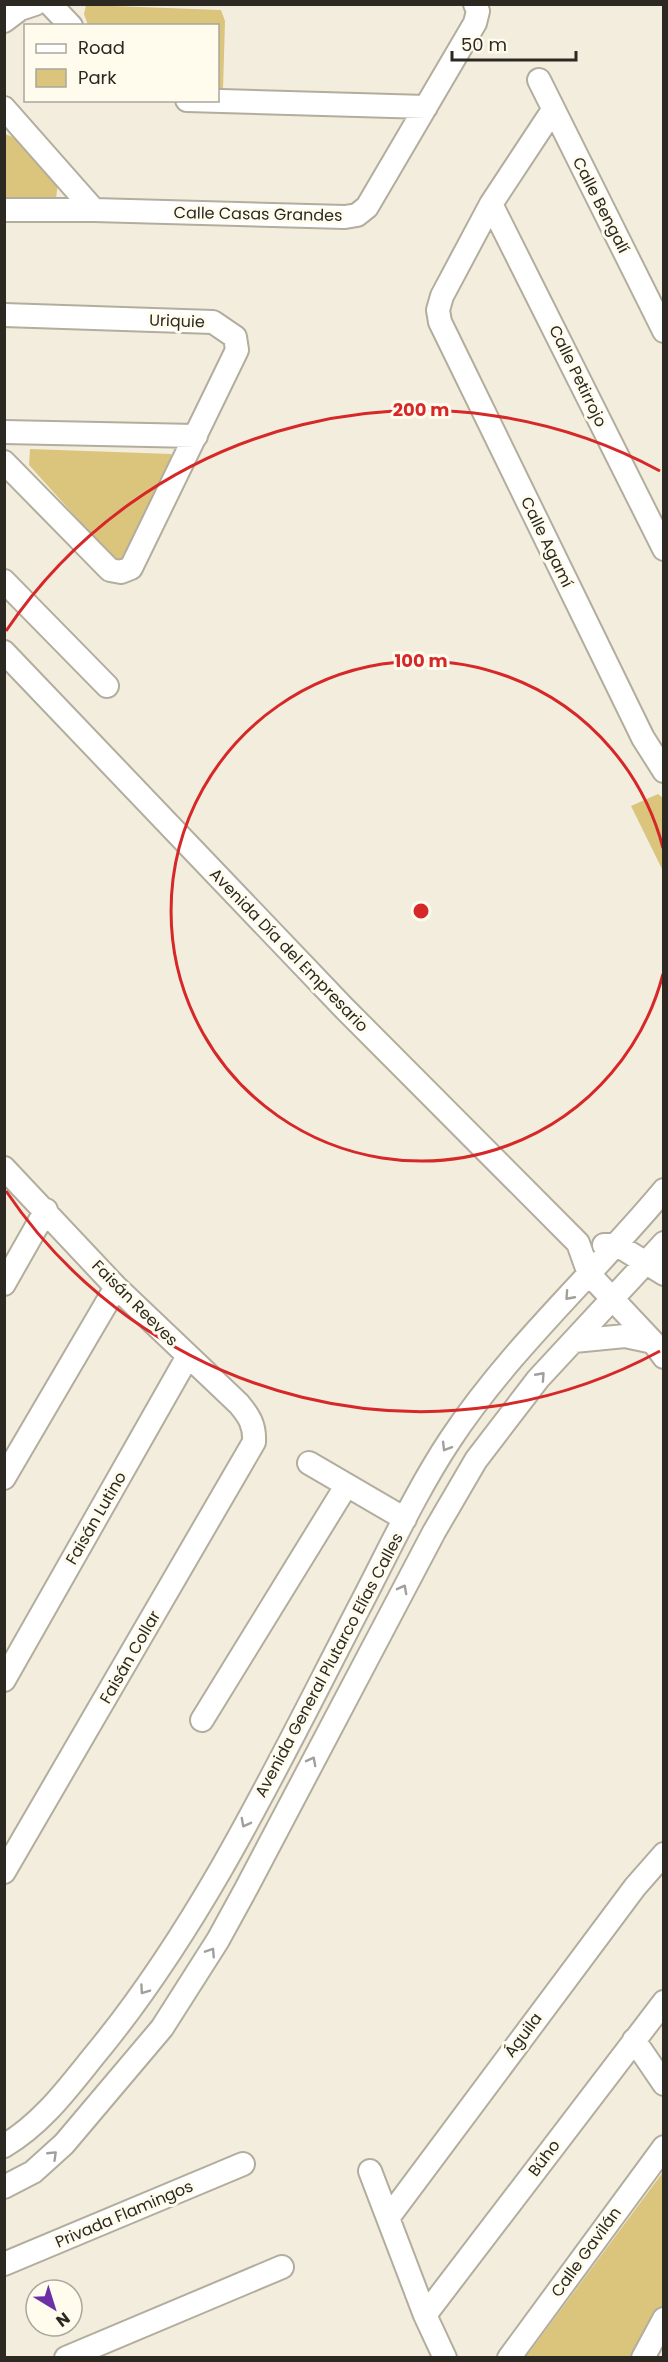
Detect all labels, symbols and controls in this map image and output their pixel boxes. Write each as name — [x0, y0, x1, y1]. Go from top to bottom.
legend — [24, 24, 219, 102]
scale bar — [452, 24, 576, 62]
text: 50 m — [461, 32, 507, 57]
text: Road — [78, 35, 125, 60]
text: Park — [78, 65, 117, 90]
street label: Calle Bengalí — [567, 153, 635, 257]
street label: Calle Casas Grandes — [173, 201, 343, 227]
street label: Uriquie — [149, 309, 205, 333]
street label: Calle Petirrojo — [543, 321, 613, 431]
text: 200 m — [393, 397, 449, 422]
street label: Calle Agamí — [515, 493, 579, 591]
text: 100 m — [394, 648, 448, 673]
street label: Avenida Día del Empresario — [204, 863, 374, 1037]
centre of rings — [411, 901, 431, 921]
street label: Faisán Reeves — [87, 1255, 183, 1351]
one-way arrow — [565, 1290, 576, 1300]
one-way arrow — [534, 1373, 545, 1383]
one-way arrow — [441, 1441, 453, 1451]
street label: Faisán Lutino — [60, 1467, 132, 1569]
street label: Avenida General Plutarco Elías Calles — [249, 1529, 409, 1801]
one-way arrow — [396, 1584, 408, 1595]
street label: Faisán Collar — [94, 1606, 166, 1708]
one-way arrow — [305, 1757, 317, 1768]
one-way arrow — [241, 1817, 252, 1828]
one-way arrow — [203, 1948, 215, 1958]
one-way arrow — [140, 1983, 151, 1994]
street label: Águila — [499, 2008, 547, 2062]
street label: Búho — [523, 2135, 565, 2181]
one-way arrow — [45, 2151, 56, 2162]
street label: Privada Flamingos — [52, 2175, 196, 2253]
street label: Calle Gavilán — [545, 2202, 627, 2302]
north arrow — [24, 2278, 84, 2338]
text: N — [51, 2307, 75, 2332]

